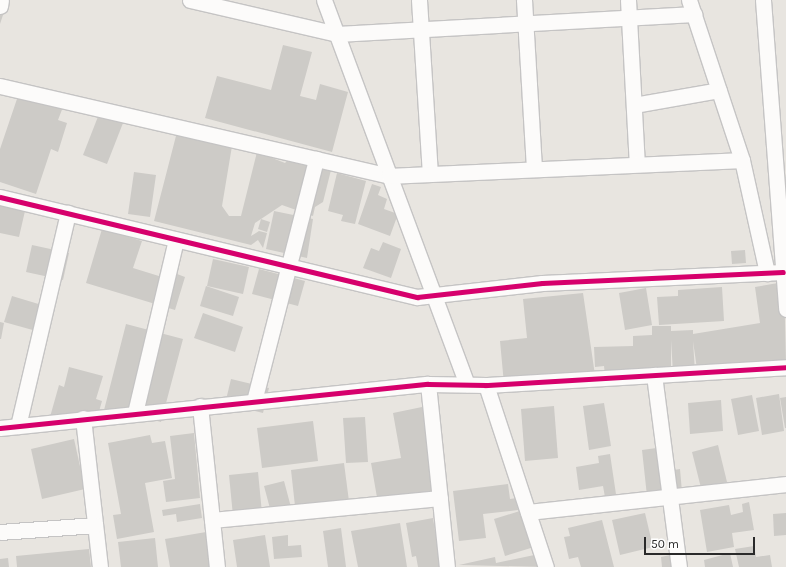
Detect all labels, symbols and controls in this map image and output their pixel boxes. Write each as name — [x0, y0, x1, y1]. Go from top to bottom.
scale bar — [646, 529, 757, 555]
text: 50 m — [651, 537, 679, 551]

